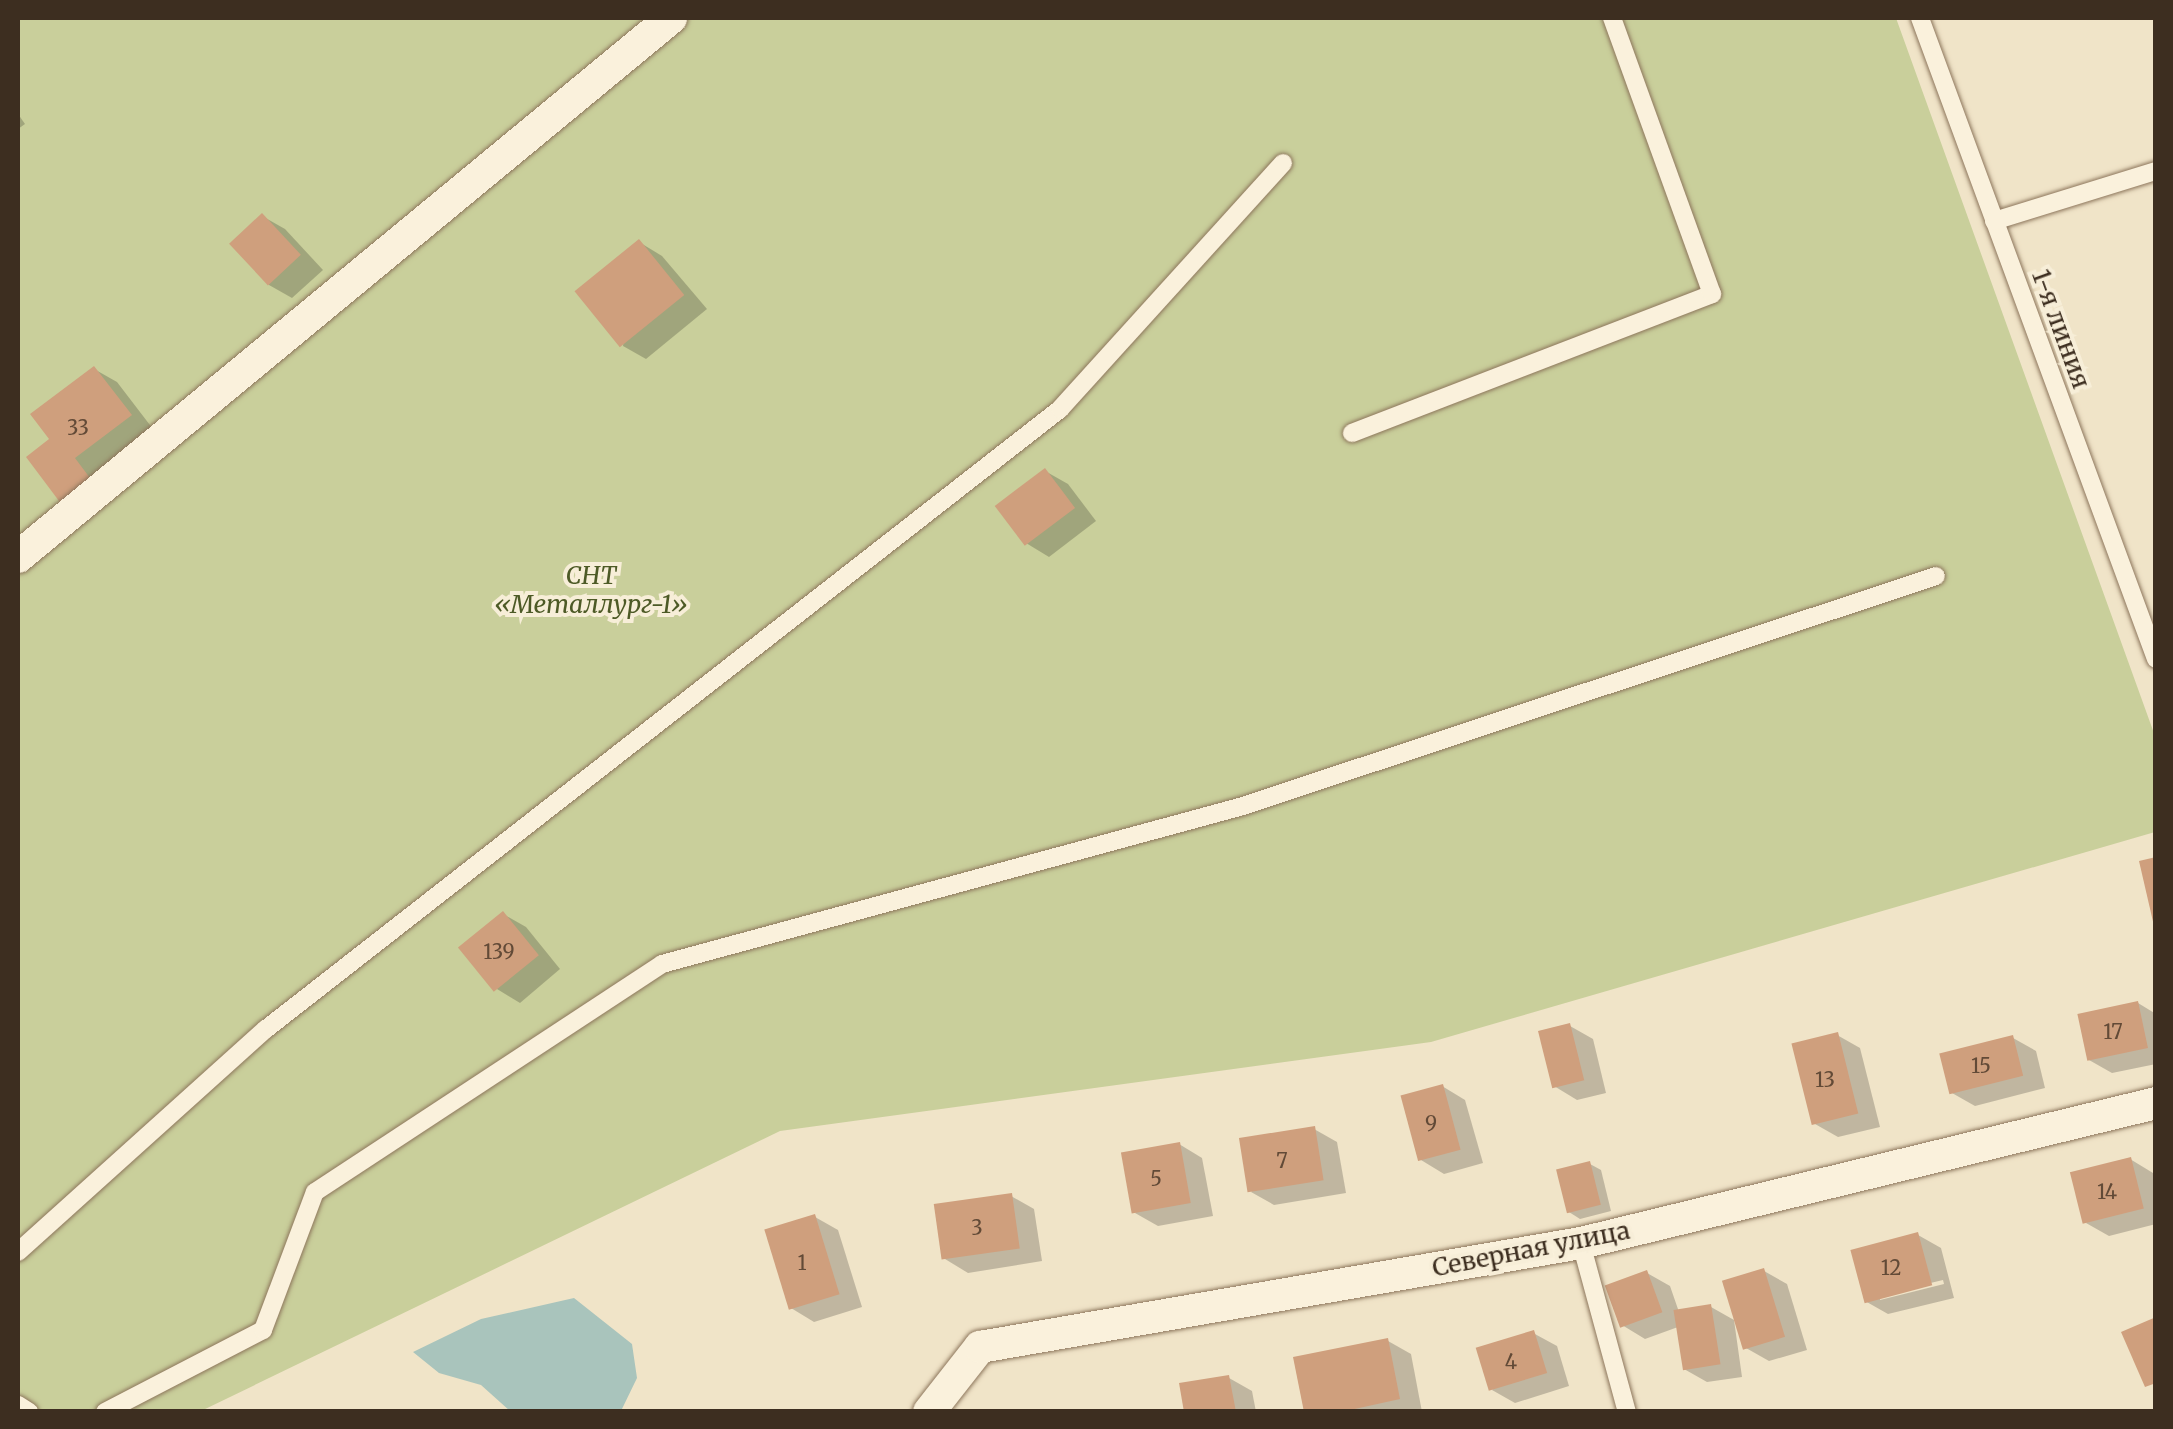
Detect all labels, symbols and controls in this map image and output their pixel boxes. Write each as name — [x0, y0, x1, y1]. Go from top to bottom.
street label: 1-я линия — [2026, 265, 2096, 393]
house number: 33 — [67, 415, 89, 439]
park label: СНТ «Металлург-1» — [494, 561, 688, 620]
house number: 139 — [483, 939, 515, 963]
house number: 17 — [2103, 1019, 2123, 1043]
house number: 15 — [1971, 1053, 1991, 1077]
house number: 13 — [1815, 1067, 1835, 1091]
house number: 9 — [1425, 1111, 1437, 1135]
house number: 7 — [1276, 1148, 1288, 1172]
house number: 5 — [1150, 1166, 1162, 1190]
house number: 14 — [2097, 1179, 2117, 1203]
house number: 3 — [971, 1215, 983, 1239]
street label: Северная улица — [1430, 1215, 1632, 1283]
house number: 1 — [797, 1250, 807, 1274]
house number: 12 — [1881, 1255, 1901, 1279]
house number: 4 — [1505, 1349, 1517, 1373]

